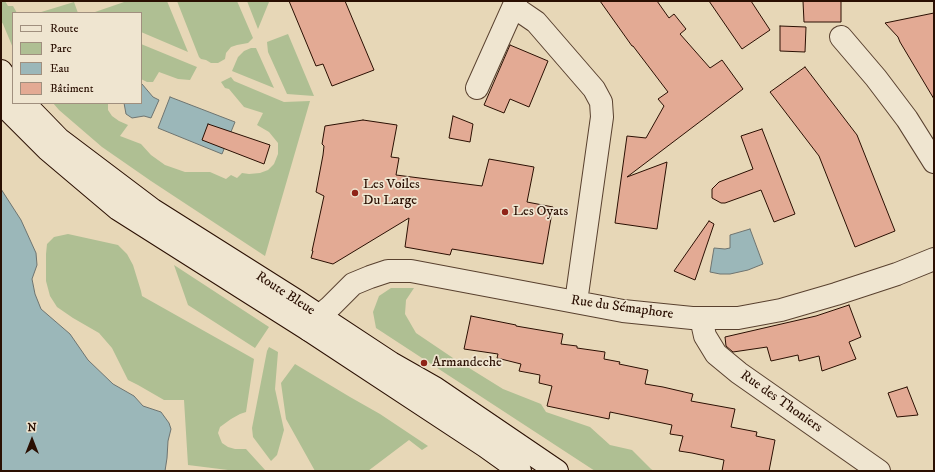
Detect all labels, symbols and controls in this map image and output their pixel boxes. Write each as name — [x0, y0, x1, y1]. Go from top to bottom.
legend — [12, 12, 142, 104]
text: Route — [50, 21, 78, 36]
text: Parc — [50, 41, 72, 56]
text: Eau — [50, 61, 69, 76]
text: Bâtiment — [50, 81, 94, 96]
place label: Les Voiles Du Large — [363, 177, 420, 210]
marker: Les Voiles Du Large — [350, 188, 360, 198]
place label: Les Oyats — [513, 204, 568, 220]
marker: Les Oyats — [500, 207, 510, 217]
street label: Route Bleue — [252, 269, 318, 319]
street label: Rue du Sémaphore — [570, 292, 674, 324]
place label: Armandeche — [432, 355, 502, 371]
marker: Armandeche — [419, 358, 429, 368]
street label: Rue des Thoniers — [737, 367, 825, 437]
north arrow — [12, 420, 52, 460]
text: N — [27, 421, 37, 435]

